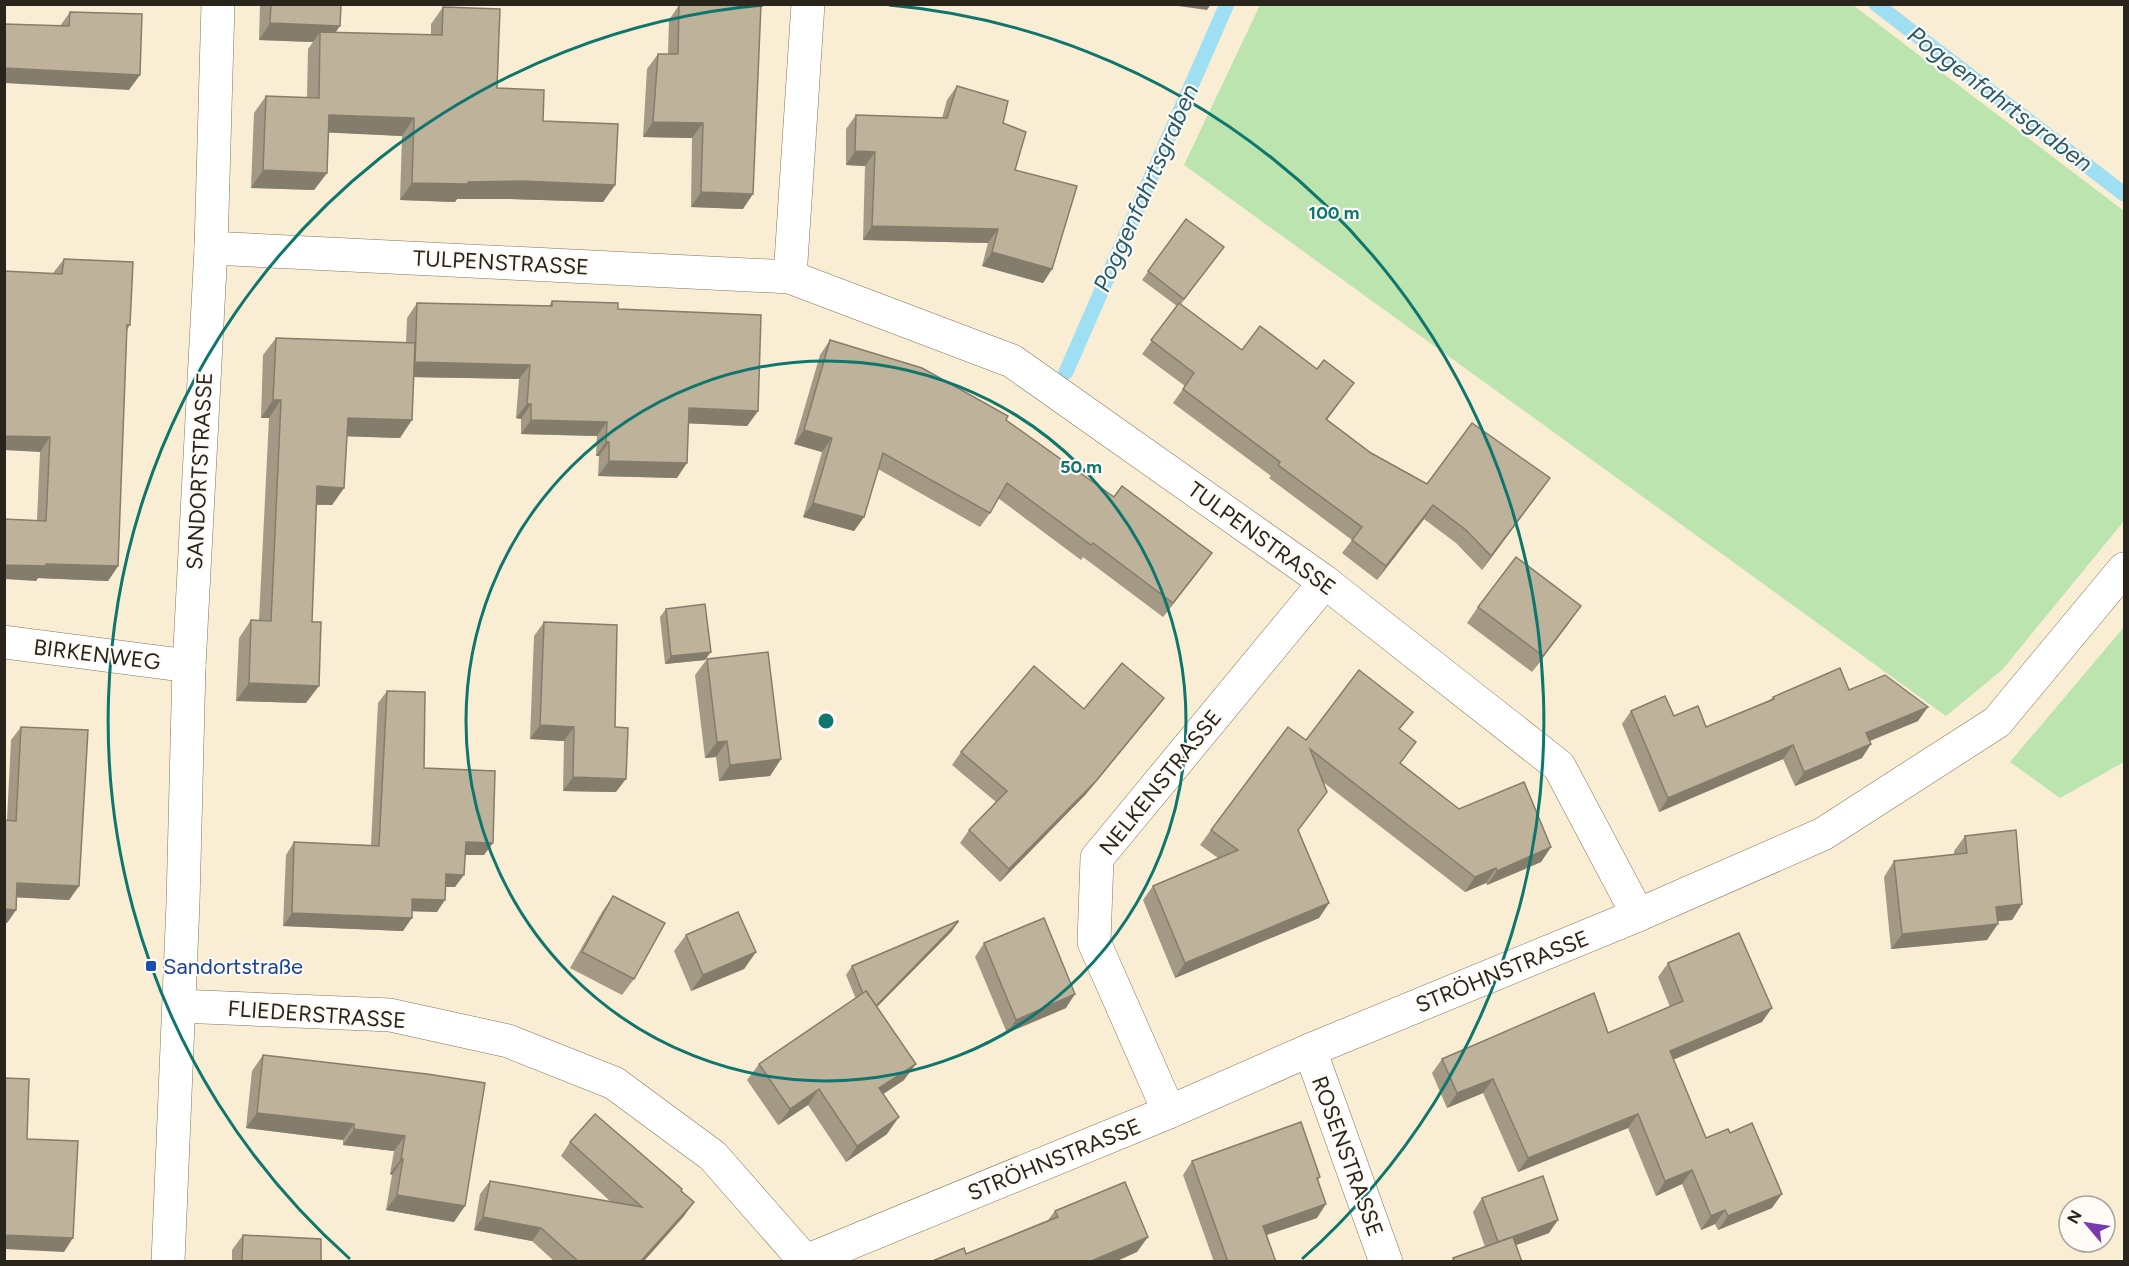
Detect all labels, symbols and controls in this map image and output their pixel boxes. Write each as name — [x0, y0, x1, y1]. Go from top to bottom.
water label: Poggenfahrtsgraben — [1902, 20, 2099, 178]
water label: Poggenfahrtsgraben — [1087, 80, 1204, 296]
text: 100 m — [1309, 202, 1359, 224]
street label: TULPENSTRASSE — [412, 244, 590, 281]
street label: SANDORTSTRASSE — [181, 372, 218, 571]
text: 50 m — [1060, 456, 1102, 478]
street label: TULPENSTRASSE — [1182, 476, 1341, 601]
street label: BIRKENWEG — [32, 633, 162, 676]
street label: NELKENSTRASSE — [1093, 704, 1227, 861]
centre of rings — [816, 711, 836, 731]
street label: STRÖHNSTRASSE — [1412, 924, 1593, 1019]
place label: Sandortstraße — [163, 953, 303, 980]
marker: Sandortstraße — [144, 959, 158, 973]
street label: FLIEDERSTRASSE — [227, 995, 407, 1034]
street label: ROSENSTRASSE — [1306, 1072, 1389, 1240]
street label: STRÖHNSTRASSE — [964, 1112, 1145, 1207]
north arrow — [2057, 1194, 2117, 1254]
text: N — [2063, 1207, 2086, 1227]

